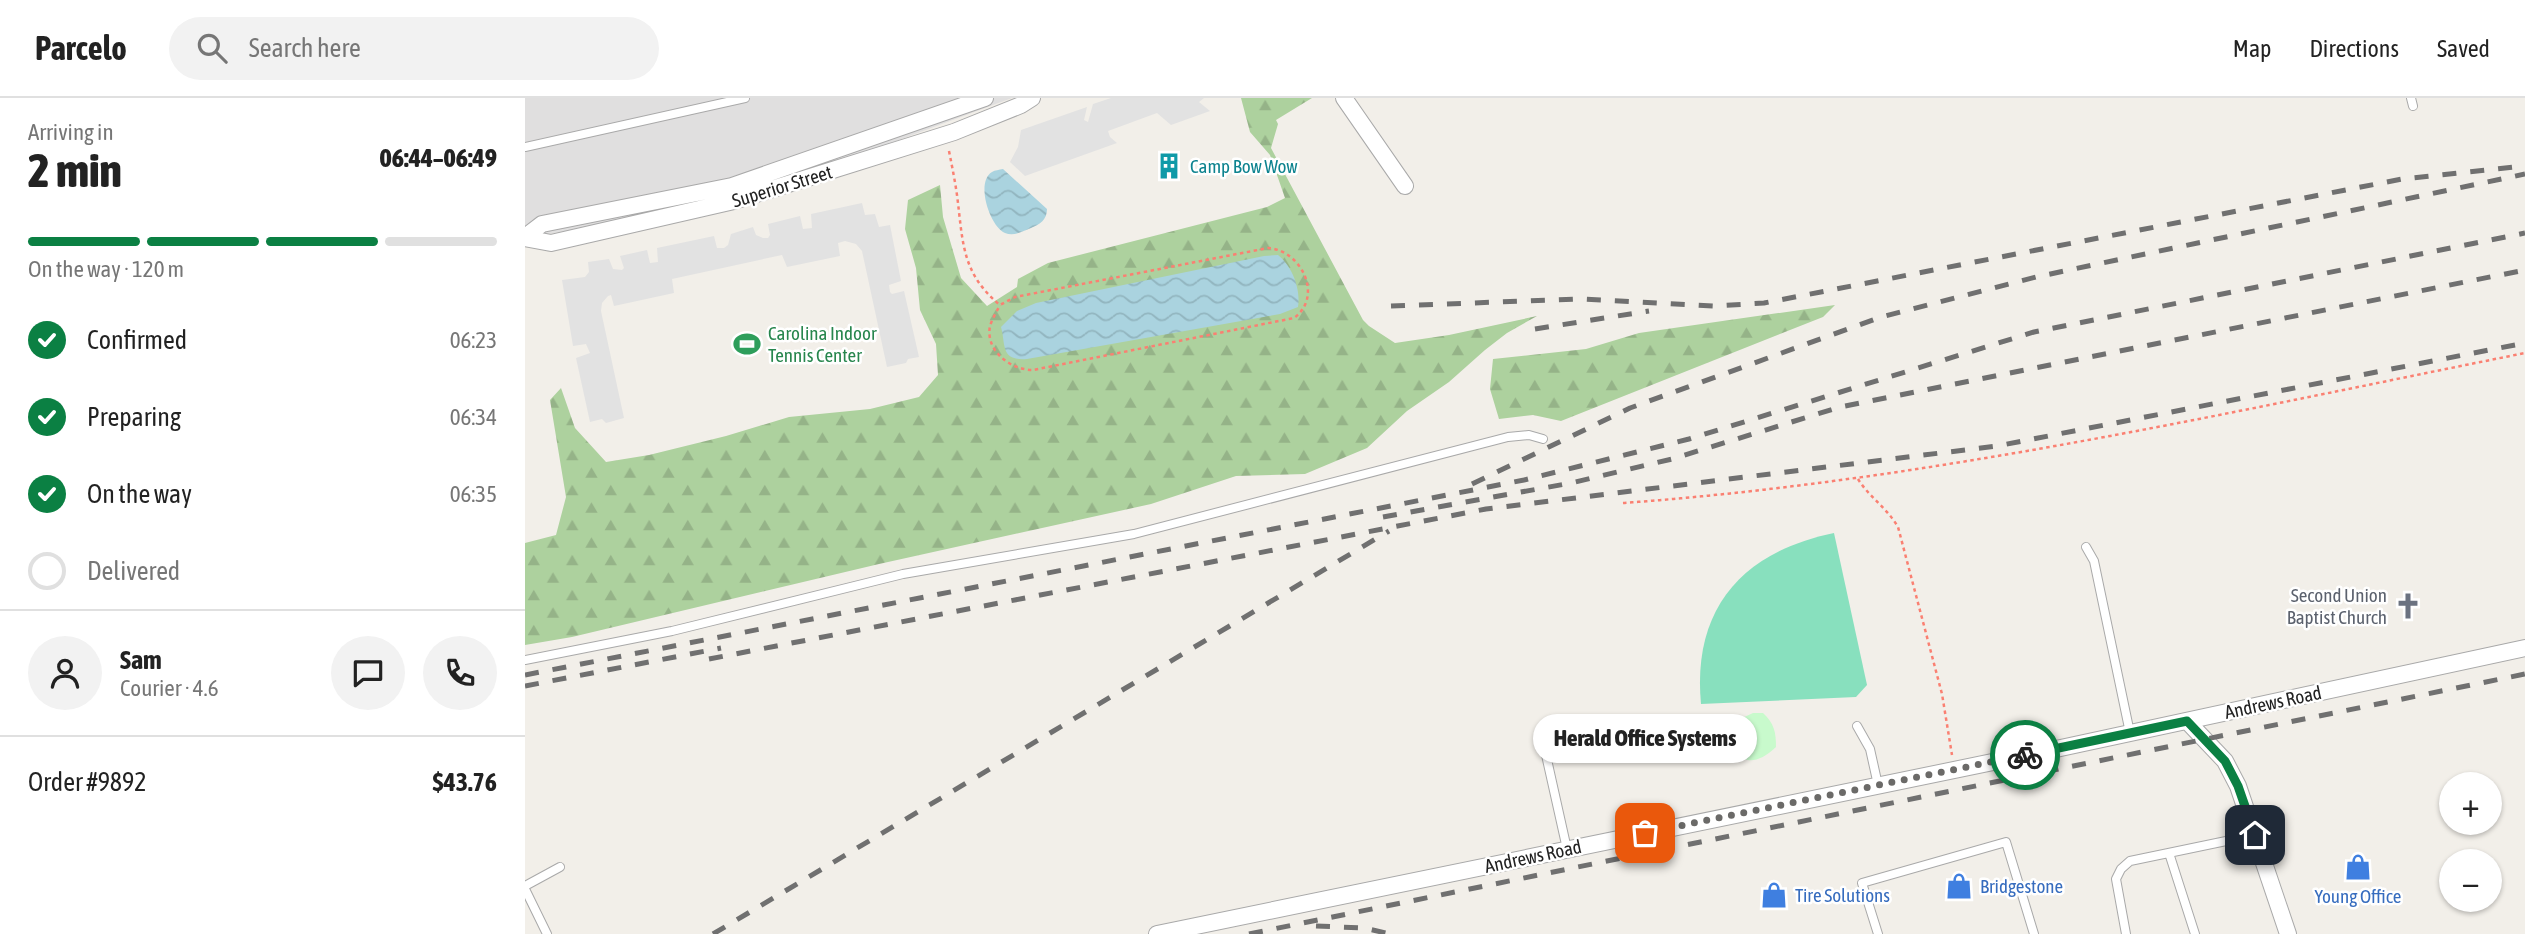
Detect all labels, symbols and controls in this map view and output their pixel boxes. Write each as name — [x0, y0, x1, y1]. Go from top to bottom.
search box — [169, 17, 659, 80]
text: Parcelo — [35, 29, 127, 67]
icon: search — [193, 29, 231, 67]
text: Search here — [249, 33, 361, 63]
text: Map — [2233, 35, 2271, 62]
text: Directions — [2309, 35, 2399, 62]
text: Saved — [2437, 35, 2490, 62]
text: Arriving in — [28, 119, 114, 145]
text: 06:44–06:49 — [380, 143, 497, 173]
text: 2 min — [28, 144, 122, 197]
building icon: Camp Bow Wow — [1154, 151, 1184, 181]
place label: Camp Bow Wow — [1190, 155, 1298, 177]
street label: Superior Street — [729, 160, 835, 212]
text: On the way · 120 m — [28, 256, 184, 282]
icon: check — [28, 321, 66, 359]
place label: Carolina Indoor Tennis Center — [768, 322, 877, 366]
text: Confirmed — [87, 325, 187, 355]
text: 06:23 — [450, 327, 497, 353]
sports icon: Carolina Indoor Tennis Center — [732, 329, 762, 359]
icon: check — [28, 398, 66, 436]
text: Preparing — [87, 402, 181, 432]
text: 06:34 — [450, 404, 497, 430]
icon: check — [28, 475, 66, 513]
text: On the way — [87, 479, 192, 509]
text: 06:35 — [450, 481, 497, 507]
text: Delivered — [87, 556, 180, 586]
place label: Second Union Baptist Church — [2287, 584, 2387, 628]
church icon: Second Union Baptist Church — [2393, 591, 2423, 621]
button: person — [28, 636, 102, 710]
button: chat — [331, 636, 405, 710]
button: phone — [423, 636, 497, 710]
text: Sam — [120, 645, 162, 675]
text: Courier · 4.6 — [120, 675, 219, 701]
street label: Andrews Road — [2223, 681, 2323, 723]
callout: Herald Office Systems — [1533, 714, 1757, 763]
courier — [1990, 720, 2060, 790]
text: Herald Office Systems — [1554, 725, 1736, 751]
icon: bike — [2006, 736, 2044, 774]
text: Order #9892 — [28, 767, 147, 797]
text: $43.76 — [433, 767, 497, 797]
map controls — [2439, 772, 2502, 912]
button: + — [2439, 772, 2502, 835]
pin — [1615, 803, 1675, 863]
pin — [2225, 805, 2285, 865]
icon: bag — [1626, 814, 1664, 852]
icon: home — [2236, 816, 2274, 854]
street label: Andrews Road — [1483, 835, 1583, 877]
button: − — [2439, 849, 2502, 912]
shop icon: Young Office — [2343, 852, 2373, 882]
shop icon: Bridgestone — [1944, 871, 1974, 901]
place label: Bridgestone — [1980, 875, 2063, 897]
shop icon: Tire Solutions — [1759, 880, 1789, 910]
place label: Tire Solutions — [1795, 884, 1890, 906]
place label: Young Office — [2315, 885, 2401, 907]

